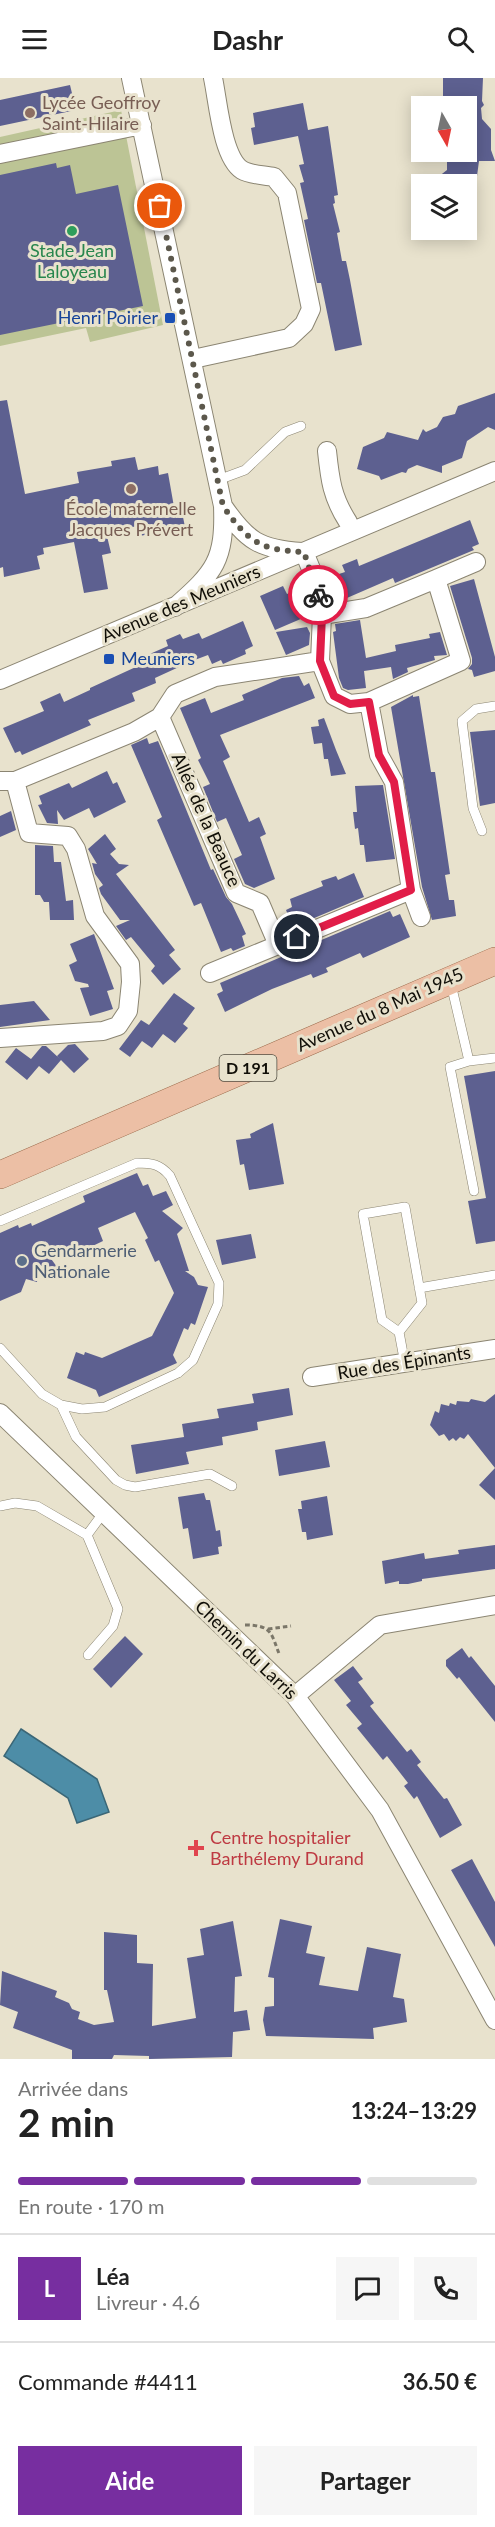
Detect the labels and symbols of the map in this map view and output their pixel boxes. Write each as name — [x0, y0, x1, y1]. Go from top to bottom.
place label: Lycée Geoffroy Saint-Hilaire — [42, 91, 161, 134]
north arrow — [411, 96, 477, 162]
marker: Lycée Geoffroy Saint-Hilaire — [23, 106, 37, 120]
pin — [134, 180, 185, 231]
marker: Stade Jean Laloyeau — [65, 224, 79, 238]
place label: Stade Jean Laloyeau — [30, 239, 114, 282]
place label: Henri Poirier — [58, 306, 158, 328]
marker: Henri Poirier — [163, 311, 177, 325]
marker: École maternelle Jacques Prévert — [124, 482, 138, 496]
place label: École maternelle Jacques Prévert — [66, 497, 196, 540]
street label: Avenue des Meuniers — [98, 560, 263, 646]
courier — [288, 565, 348, 625]
place label: Meuniers — [121, 647, 195, 669]
marker: Meuniers — [102, 652, 116, 666]
street label: Allée de la Beauce — [168, 749, 246, 890]
pin — [271, 911, 322, 962]
street label: Avenue du 8 Mai 1945 — [293, 962, 466, 1056]
road number: D 191 — [220, 1055, 276, 1081]
place label: Gendarmerie Nationale — [34, 1239, 137, 1282]
marker: Gendarmerie Nationale — [15, 1254, 29, 1268]
street label: Rue des Épinants — [336, 1341, 472, 1383]
street label: Chemin du Larris — [191, 1595, 302, 1704]
place label: Centre hospitalier Barthélemy Durand — [210, 1826, 364, 1869]
marker: Centre hospitalier Barthélemy Durand — [187, 1839, 205, 1857]

